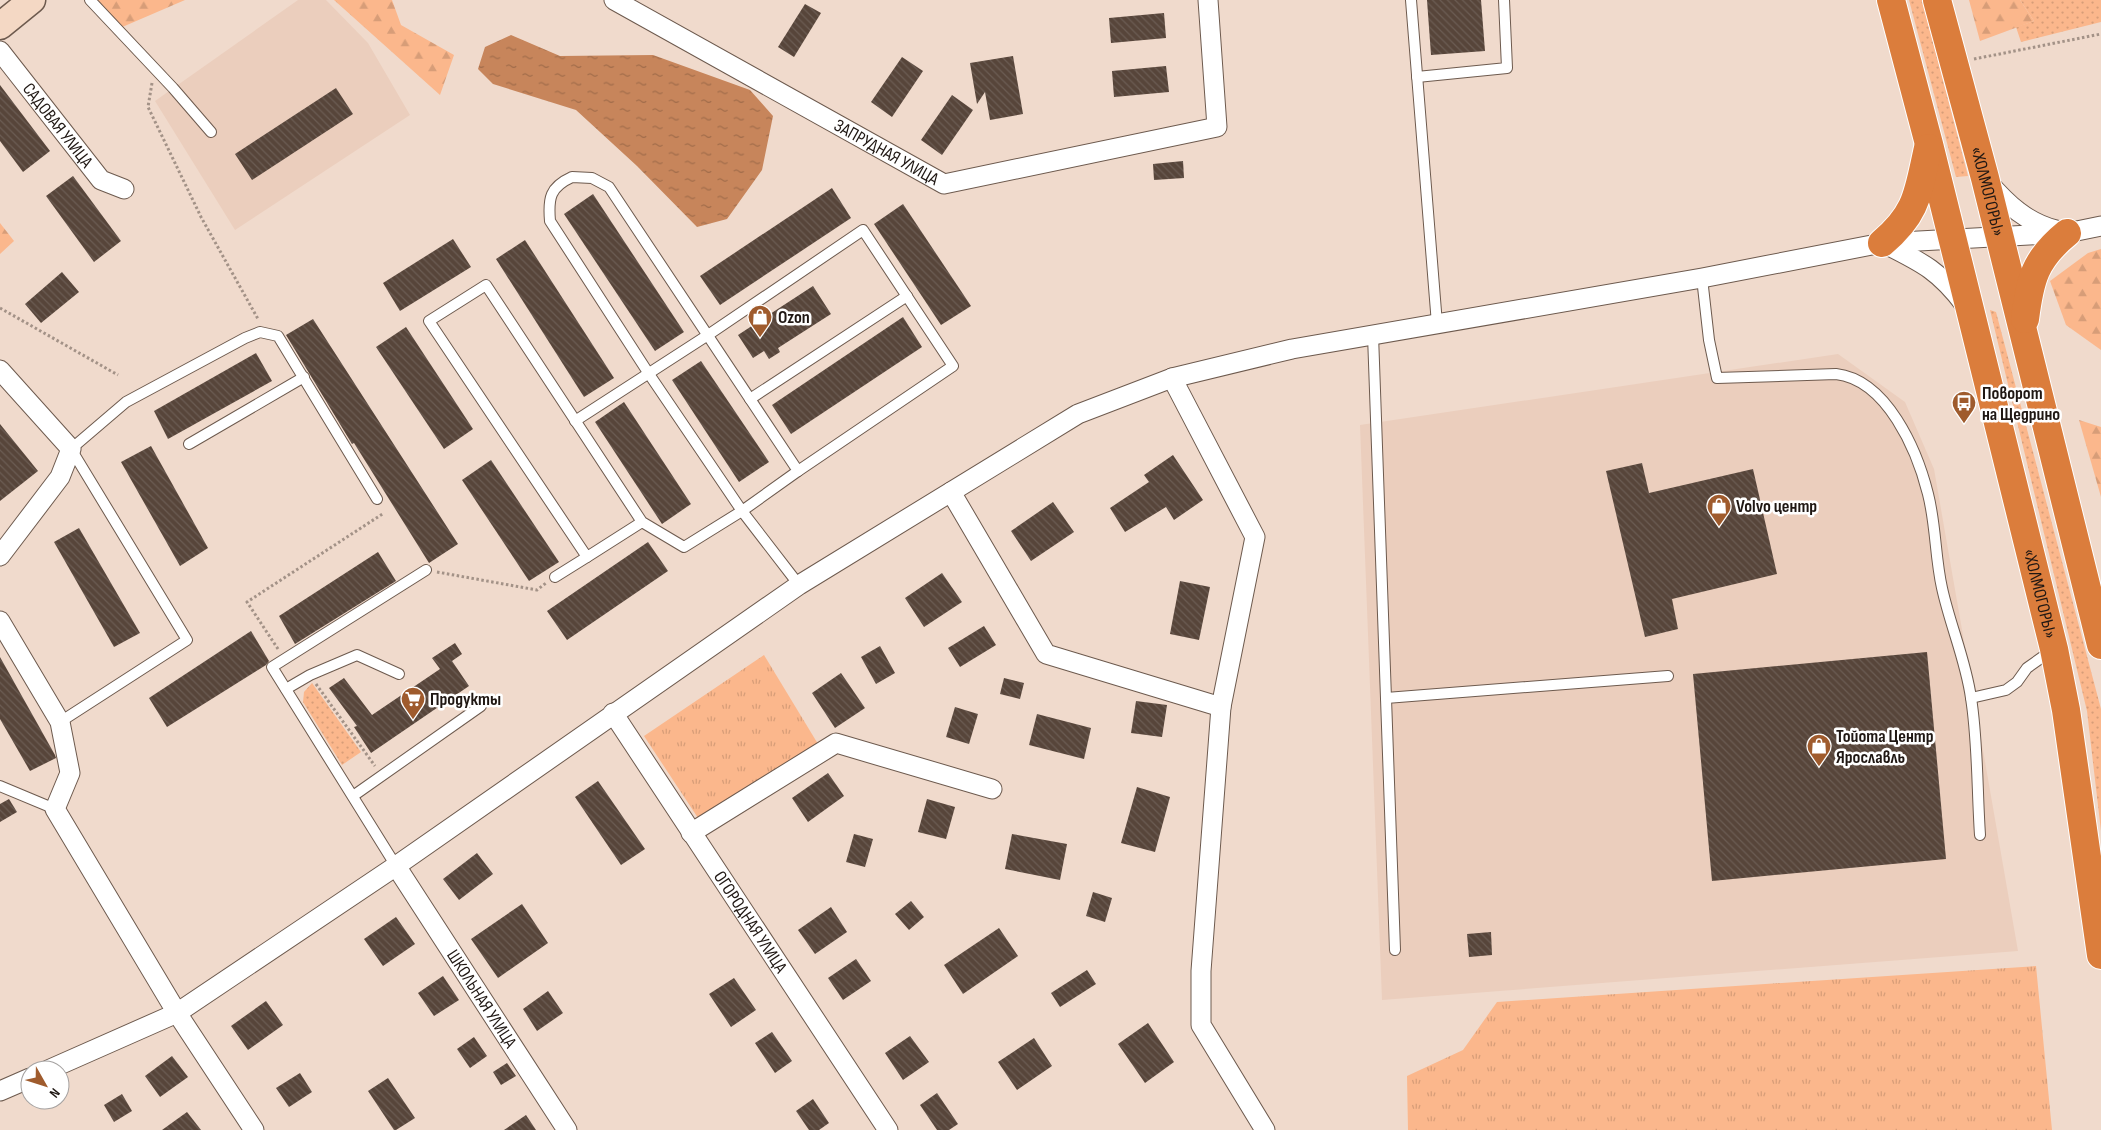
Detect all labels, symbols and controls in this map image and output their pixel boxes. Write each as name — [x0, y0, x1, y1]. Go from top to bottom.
street label: САДОВАЯ УЛИЦА — [18, 79, 98, 172]
street label: ЗАПРУДНАЯ УЛИЦА — [831, 114, 943, 190]
street label: «ХОЛМОГОРЫ» — [1966, 144, 2010, 238]
shop icon: Ozon — [747, 304, 773, 338]
place label: Ozon — [778, 307, 810, 328]
place label: Поворот на Щедрино — [1982, 383, 2060, 425]
bus stop icon: Поворот на Щедрино — [1951, 390, 1977, 424]
shop icon: Volvo центр — [1706, 493, 1732, 527]
place label: Volvo центр — [1736, 496, 1817, 517]
street label: «ХОЛМОГОРЫ» — [2019, 547, 2061, 640]
supermarket icon: Продукты — [400, 686, 426, 720]
place label: Продукты — [430, 689, 501, 710]
place label: Тойота Центр Ярославль — [1836, 726, 1934, 768]
shop icon: Тойота Центр Ярославль — [1806, 733, 1832, 767]
street label: ОГОРОДНАЯ УЛИЦА — [709, 867, 792, 977]
street label: ШКОЛЬНАЯ УЛИЦА — [442, 946, 522, 1052]
north arrow — [20, 1060, 70, 1110]
text: N — [46, 1085, 64, 1101]

